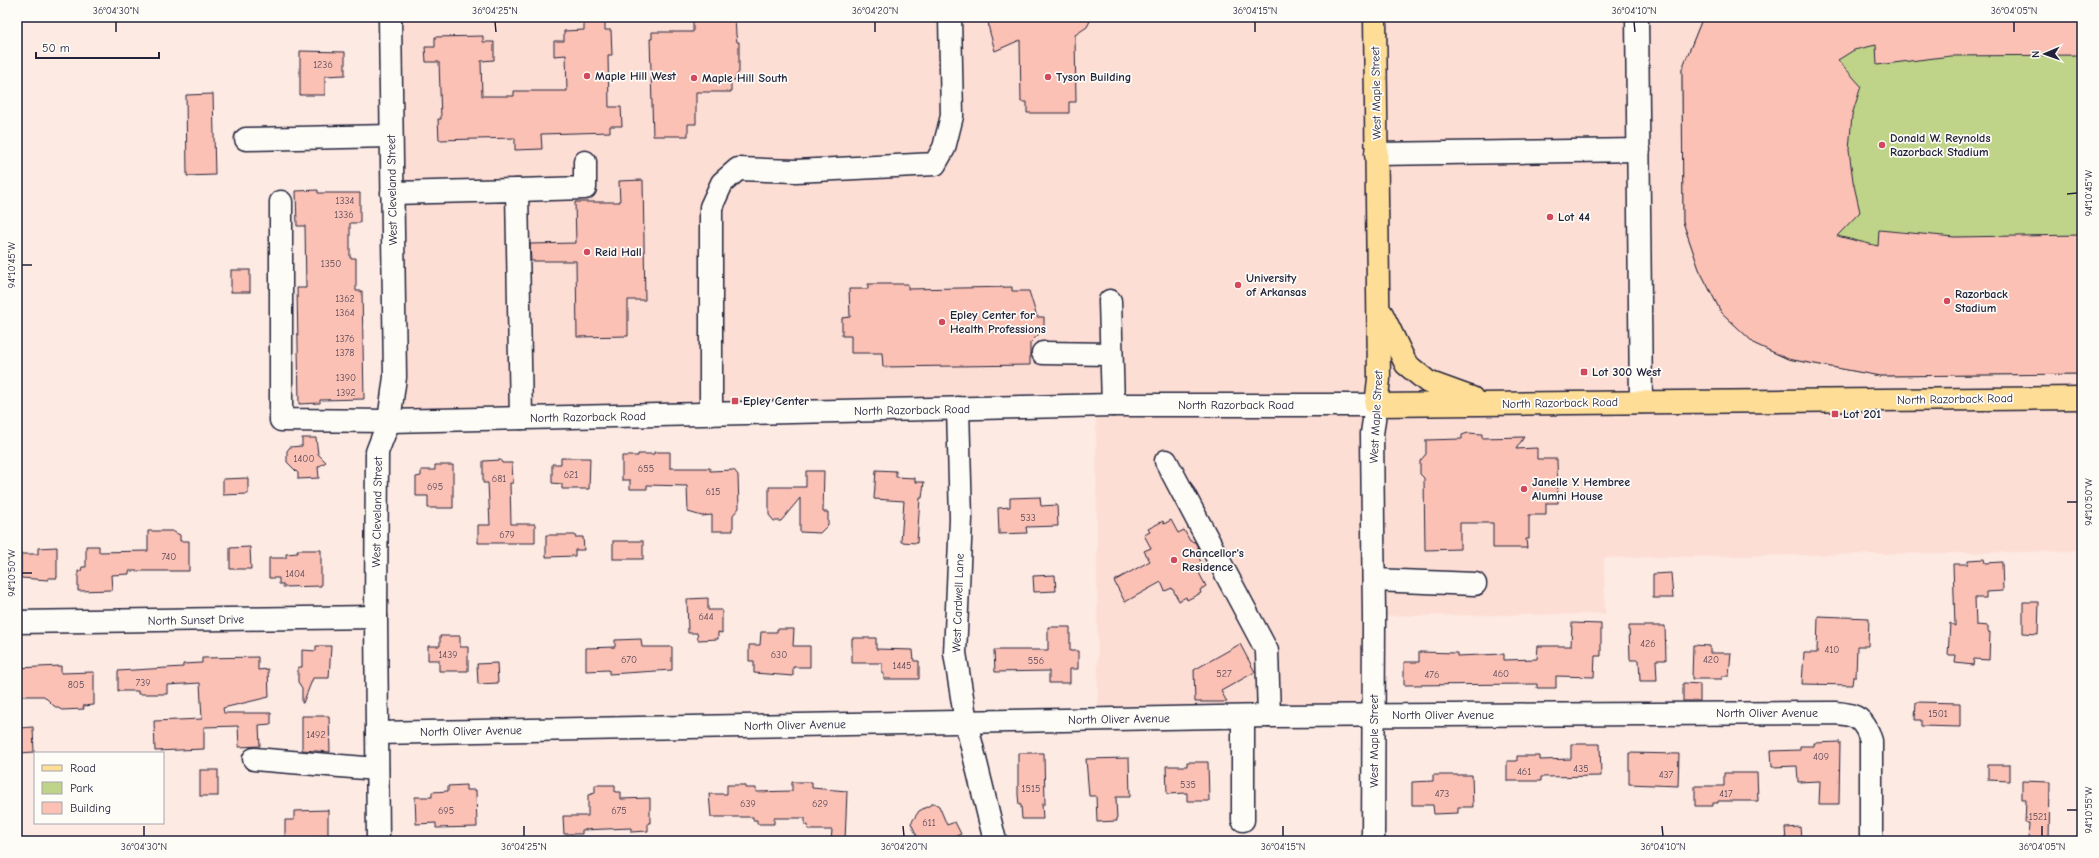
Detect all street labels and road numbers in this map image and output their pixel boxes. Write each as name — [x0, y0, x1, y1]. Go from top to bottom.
street label: West Maple Street — [1368, 46, 1384, 140]
street label: West Cleveland Street — [384, 134, 400, 245]
street label: West Maple Street — [1367, 369, 1385, 464]
street label: North Razorback Road — [1897, 391, 2013, 407]
street label: North Razorback Road — [1502, 395, 1618, 411]
street label: North Razorback Road — [1178, 398, 1294, 412]
street label: North Razorback Road — [854, 402, 970, 418]
street label: North Razorback Road — [530, 409, 646, 425]
street label: West Cleveland Street — [369, 456, 385, 567]
street label: West Cardwell Lane — [949, 553, 967, 653]
street label: North Sunset Drive — [148, 612, 244, 628]
street label: West Maple Street — [1367, 694, 1381, 788]
street label: North Oliver Avenue — [1716, 706, 1818, 720]
street label: North Oliver Avenue — [1392, 708, 1494, 722]
street label: North Oliver Avenue — [1068, 711, 1170, 727]
street label: North Oliver Avenue — [744, 717, 846, 733]
street label: North Oliver Avenue — [420, 723, 522, 739]

